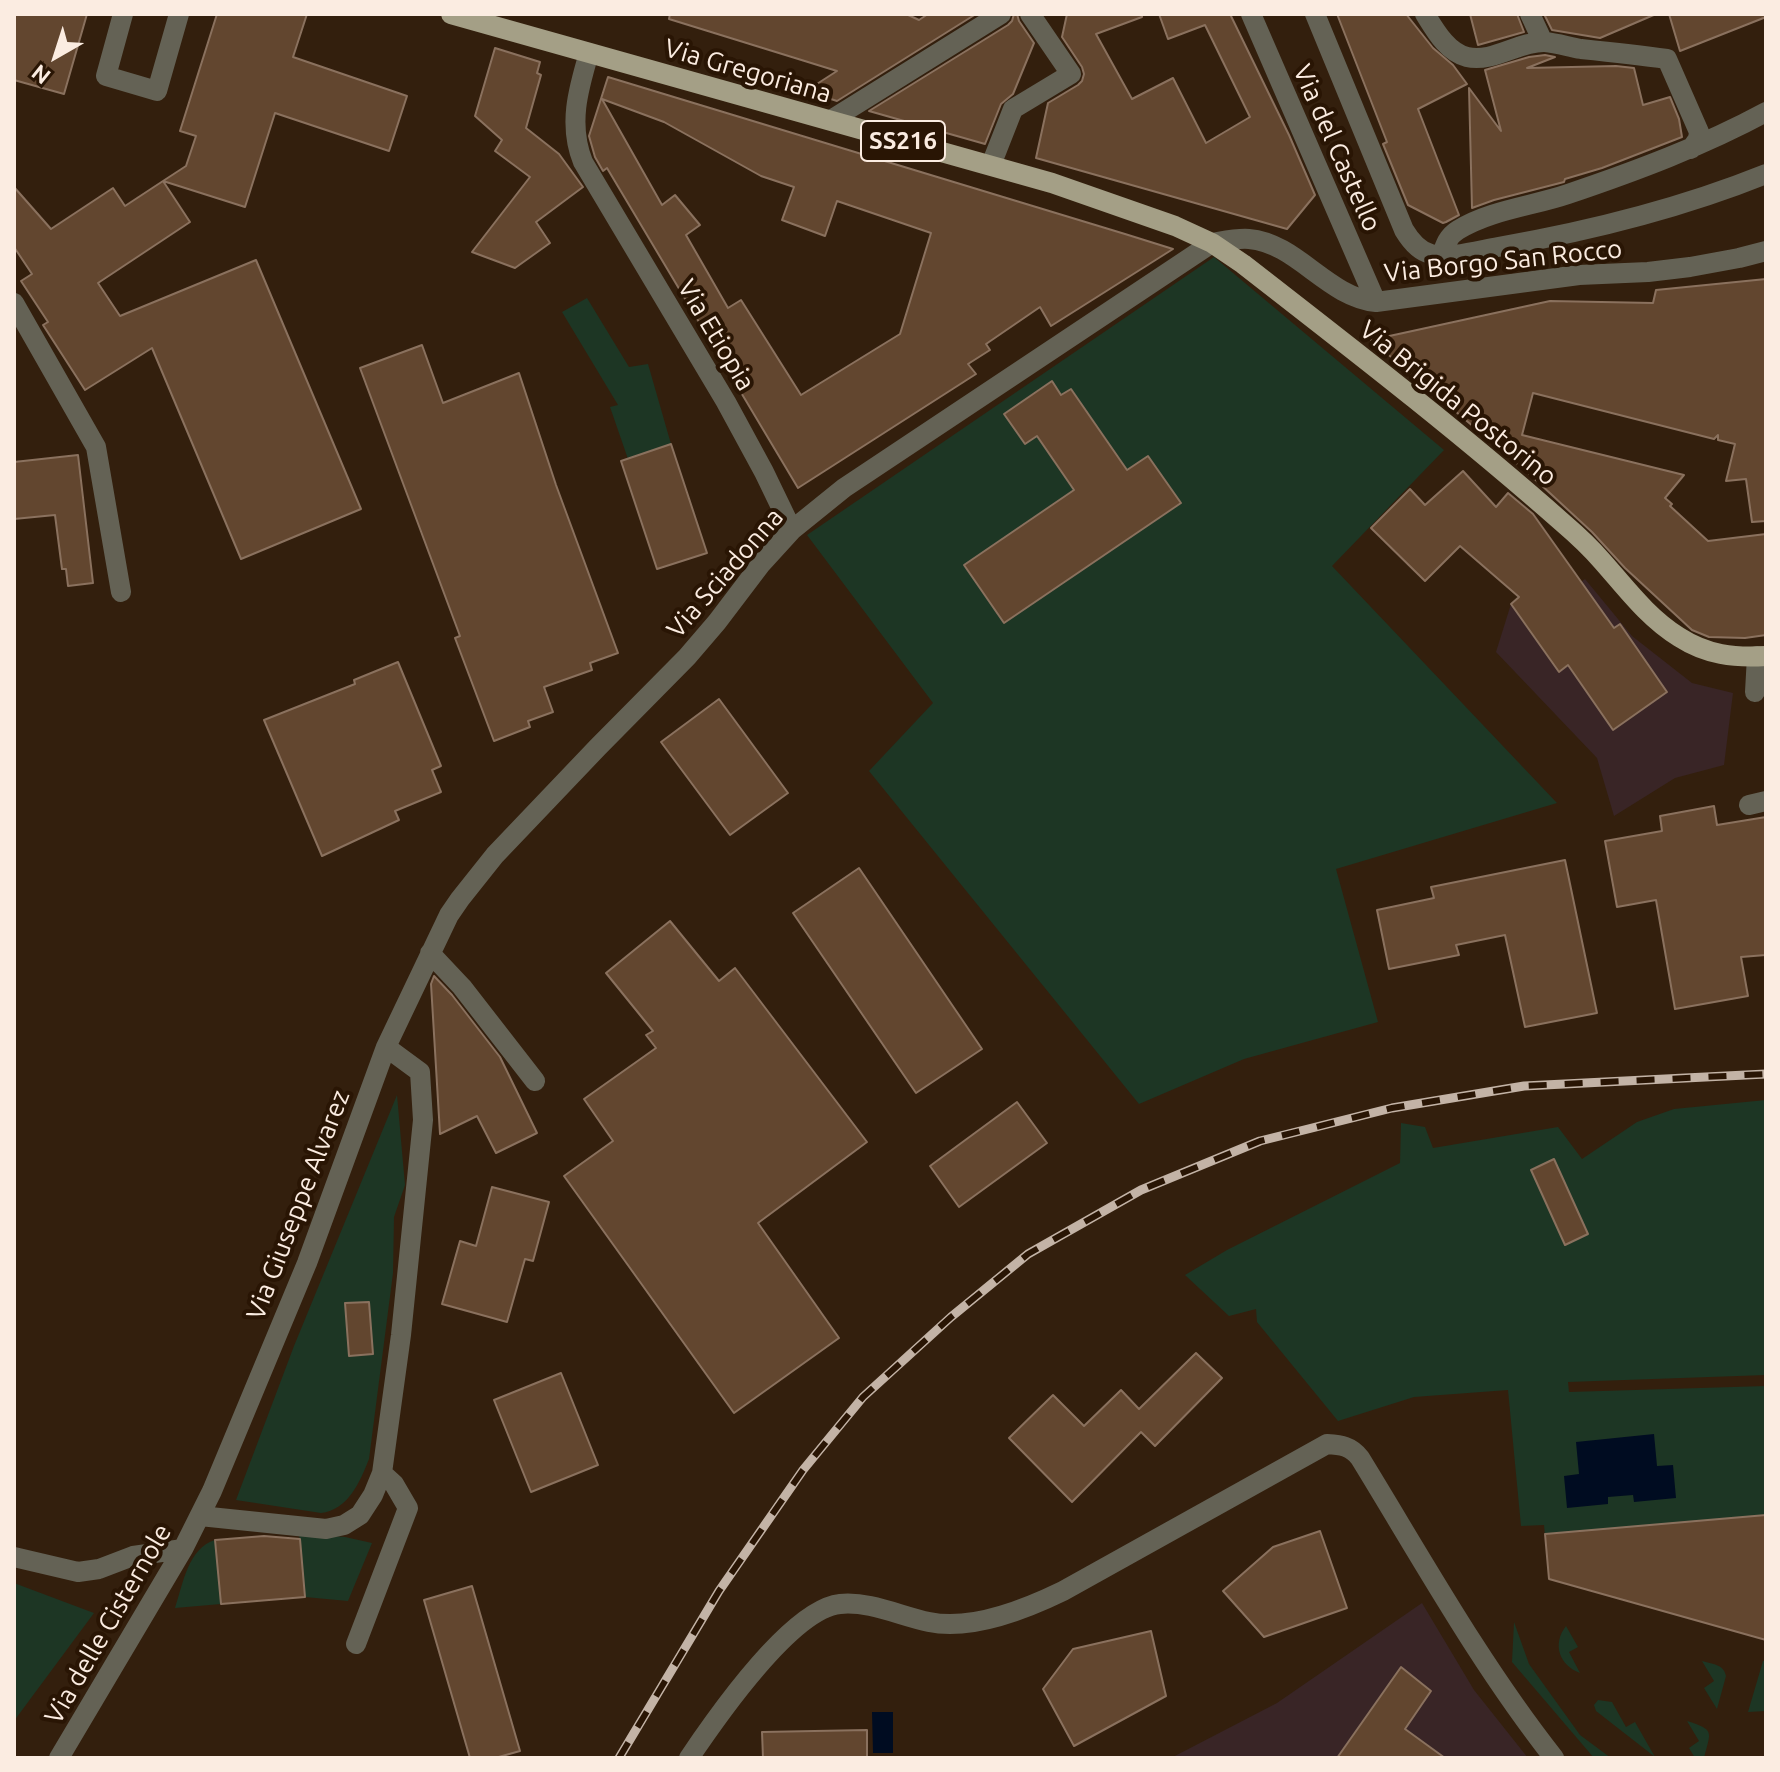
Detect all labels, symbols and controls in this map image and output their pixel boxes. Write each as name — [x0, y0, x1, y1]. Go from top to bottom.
north arrow — [16, 16, 96, 96]
street label: Via Gregoriana — [661, 32, 835, 110]
text: N — [26, 60, 55, 90]
street label: Via del Castello — [1286, 60, 1388, 236]
road number: SS216 — [861, 121, 945, 161]
street label: Via Borgo San Rocco — [1383, 233, 1623, 289]
street label: Via Etiopia — [671, 274, 761, 396]
street label: Via Brigida Postorino — [1353, 314, 1563, 492]
street label: Via Sciadonna — [660, 502, 790, 644]
street label: Via Giuseppe Alvarez — [240, 1086, 356, 1324]
street label: Via delle Cisternole — [38, 1519, 178, 1729]

